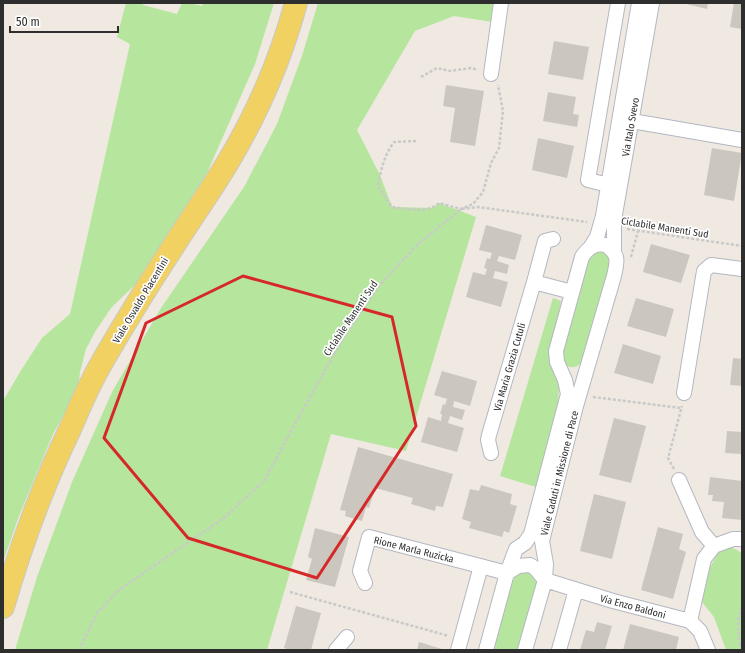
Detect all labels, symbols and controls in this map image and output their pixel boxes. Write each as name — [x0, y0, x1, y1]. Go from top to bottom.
scale bar — [10, 8, 118, 34]
text: 50 m — [16, 15, 40, 29]
street label: Via Italo Svevo — [620, 97, 642, 158]
street label: Ciclabile Manenti Sud — [620, 215, 709, 241]
street label: Viale Osvaldo Piacentini — [111, 255, 171, 346]
street label: Ciclabile Manenti Sud — [321, 279, 380, 359]
street label: Via Maria Grazia Cutuli — [492, 322, 528, 413]
street label: Viale Caduti in Missione di Pace — [539, 409, 581, 537]
street label: Rione Marla Ruzicka — [373, 534, 455, 566]
street label: Via Enzo Baldoni — [599, 592, 667, 621]

